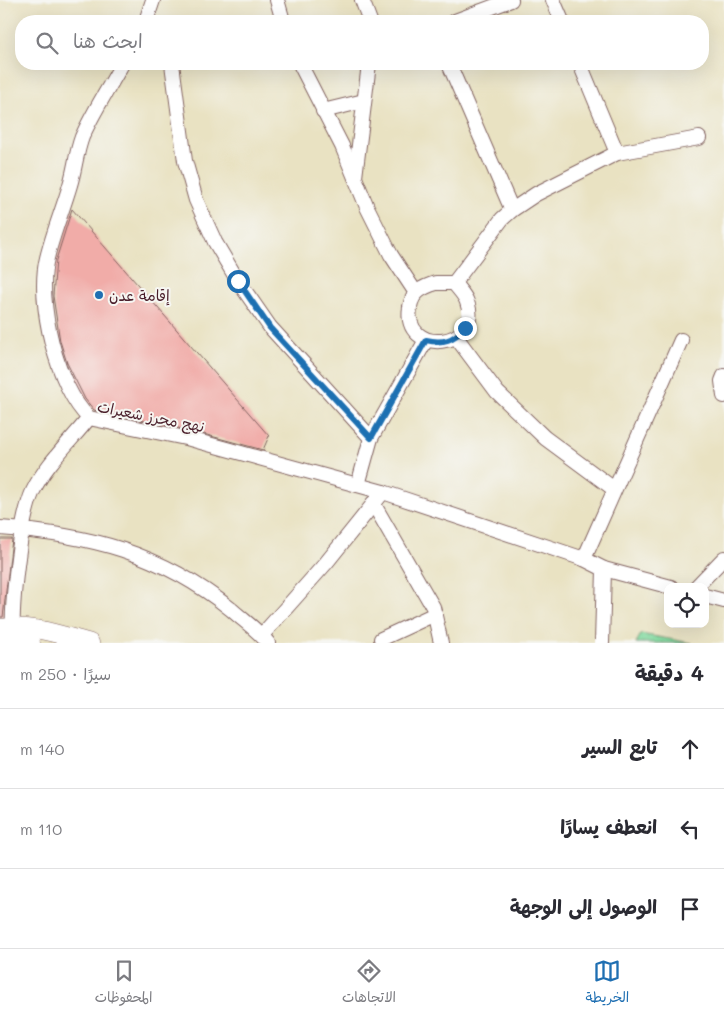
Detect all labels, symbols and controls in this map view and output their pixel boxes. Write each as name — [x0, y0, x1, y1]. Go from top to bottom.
search box — [15, 15, 709, 70]
text: ابحث هنا — [73, 28, 143, 53]
icon: search — [33, 29, 61, 57]
route start — [227, 270, 250, 293]
place label: إقامة عدن — [109, 285, 170, 306]
marker: إقامة عدن — [93, 289, 105, 301]
route end — [454, 317, 477, 340]
street label: نهج محرز شعيرات — [95, 396, 206, 437]
map controls — [664, 583, 709, 628]
button: locate — [664, 583, 709, 628]
text: 4 دقيقة — [635, 659, 704, 686]
text: سيرًا · 250 m — [20, 663, 111, 684]
text: تابع السير — [582, 734, 657, 759]
icon: ahead — [676, 735, 704, 763]
text: 140 m — [20, 738, 64, 759]
text: انعطف يسارًا — [560, 814, 657, 839]
icon: left — [676, 815, 704, 843]
text: 110 m — [20, 818, 62, 839]
text: الوصول إلى الوجهة — [510, 894, 657, 919]
icon: arrive — [676, 895, 704, 923]
tab: المحفوظات — [95, 957, 152, 1010]
tab: الاتجاهات — [342, 957, 396, 1010]
tab: الخريطة — [586, 957, 629, 1010]

